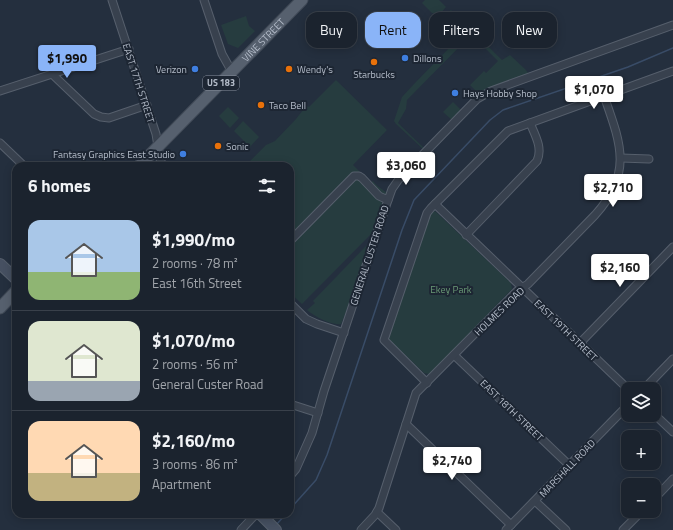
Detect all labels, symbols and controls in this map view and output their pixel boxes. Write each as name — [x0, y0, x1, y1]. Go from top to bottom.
chip: Buy — [306, 12, 357, 48]
chip: Rent — [365, 12, 421, 48]
chip: Filters — [429, 12, 494, 48]
chip: New — [502, 12, 557, 48]
street label: VINE STREET — [238, 14, 289, 65]
street label: EAST 17TH STREET — [119, 41, 159, 126]
pin: $1,990 — [34, 45, 100, 79]
text: $1,990 — [47, 48, 87, 68]
place label: Dillons — [413, 51, 442, 66]
marker: Dillons — [400, 53, 410, 63]
marker: Starbucks — [369, 57, 379, 67]
place label: Verizon — [156, 62, 187, 77]
place label: Wendy's — [297, 62, 333, 77]
marker: Verizon — [190, 64, 200, 74]
marker: Wendy's — [284, 64, 294, 74]
place label: Starbucks — [353, 67, 395, 82]
road number: US 183 — [203, 76, 239, 90]
pin: $1,070 — [561, 76, 627, 110]
text: $1,070 — [574, 79, 614, 99]
place label: Hays Hobby Shop — [463, 86, 537, 101]
marker: Hays Hobby Shop — [450, 88, 460, 98]
place label: Taco Bell — [269, 98, 306, 113]
marker: Taco Bell — [256, 100, 266, 110]
place label: Sonic — [226, 139, 249, 154]
marker: Sonic — [213, 141, 223, 151]
place label: Fantasy Graphics East Studio — [53, 147, 175, 162]
marker: Fantasy Graphics East Studio — [178, 149, 188, 159]
pin: $3,060 — [373, 152, 439, 186]
text: $3,060 — [386, 155, 426, 175]
text: 6 homes — [28, 173, 91, 199]
pin: $2,710 — [580, 174, 646, 208]
icon: filters — [256, 175, 278, 197]
text: $2,710 — [593, 177, 633, 197]
street label: GENERAL CUSTER ROAD — [346, 203, 393, 307]
text: $1,990/mo — [152, 227, 235, 253]
icon: home — [60, 236, 108, 284]
text: 2 rooms · 78 m² — [152, 253, 238, 273]
pin: $2,160 — [587, 254, 653, 288]
text: $2,160 — [600, 257, 640, 277]
text: East 16th Street — [152, 273, 242, 293]
park label: Ekey Park — [430, 282, 472, 297]
street label: HOLMES ROAD — [471, 283, 528, 339]
street label: EAST 19TH STREET — [531, 296, 601, 365]
text: $1,070/mo — [152, 328, 235, 354]
icon: home — [60, 337, 108, 385]
text: 2 rooms · 56 m² — [152, 354, 238, 374]
text: General Custer Road — [152, 374, 264, 394]
street label: EAST 18TH STREET — [477, 376, 547, 445]
map controls — [621, 382, 661, 518]
button: layers — [621, 382, 661, 422]
text: $2,160/mo — [152, 428, 235, 454]
button: + — [621, 430, 661, 470]
street label: MARSHALL ROAD — [536, 436, 599, 501]
icon: home — [60, 437, 108, 485]
pin: $2,740 — [419, 447, 485, 481]
text: $2,740 — [432, 450, 472, 470]
text: 3 rooms · 86 m² — [152, 454, 238, 474]
text: Apartment — [152, 474, 211, 494]
button: − — [621, 478, 661, 518]

